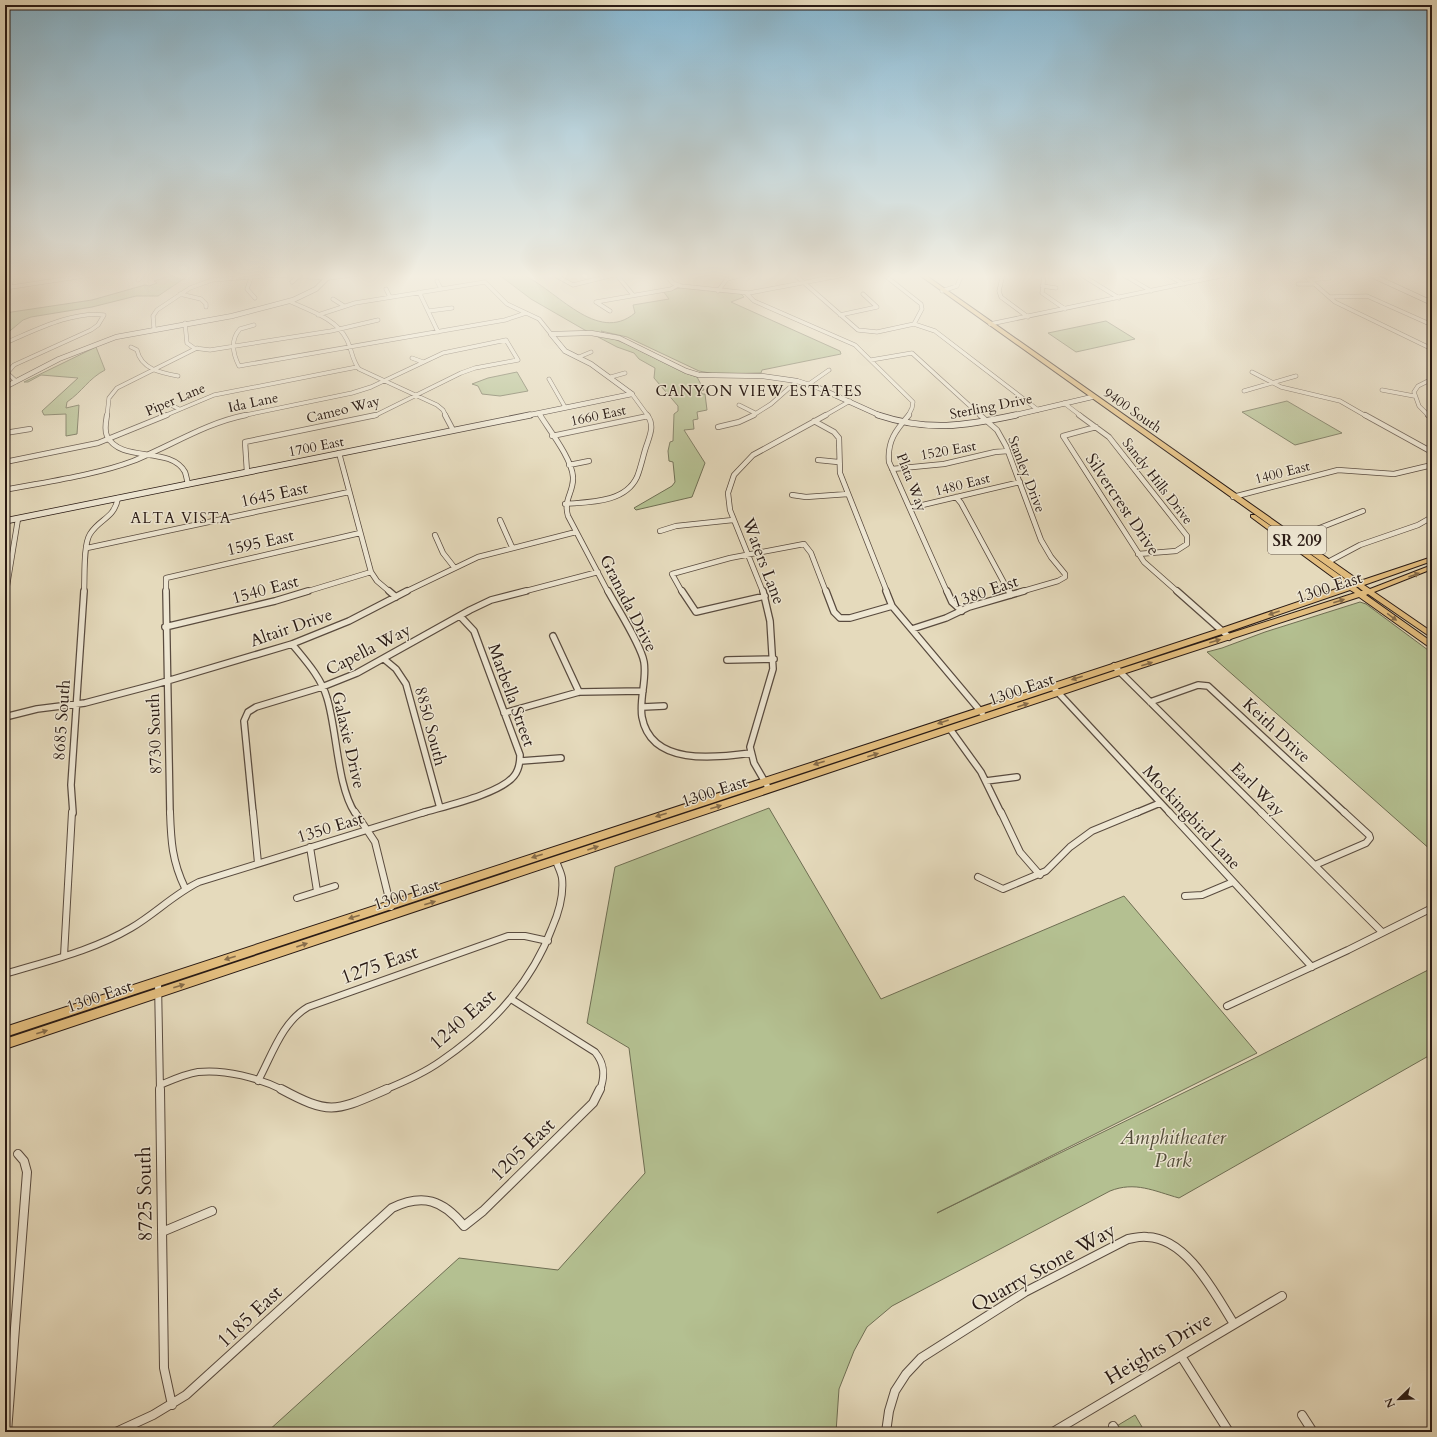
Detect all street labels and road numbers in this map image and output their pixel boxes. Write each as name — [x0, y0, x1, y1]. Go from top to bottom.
street label: Piper Lane — [142, 378, 208, 421]
street label: 9400 South — [1100, 383, 1166, 438]
street label: Ida Lane — [226, 388, 280, 417]
street label: Sterling Drive — [948, 389, 1034, 424]
street label: Cameo Way — [304, 391, 382, 428]
street label: 1660 East — [569, 400, 628, 431]
street label: 1700 East — [287, 432, 346, 461]
street label: Stanley Drive — [1003, 433, 1050, 515]
street label: Sandy Hills Drive — [1118, 434, 1197, 528]
street label: 1520 East — [919, 436, 978, 465]
street label: Silvercrest Drive — [1080, 449, 1165, 560]
street label: Plata Way — [892, 450, 932, 515]
street label: 1400 East — [1253, 456, 1312, 489]
street label: 1480 East — [933, 468, 992, 501]
street label: 1645 East — [238, 476, 311, 513]
street label: Waters Lane — [736, 514, 791, 608]
street label: 1595 East — [224, 523, 297, 561]
road number: SR 209 — [1268, 526, 1326, 554]
street label: Granada Drive — [594, 551, 663, 656]
street label: 1300 East — [1293, 566, 1366, 609]
street label: 1540 East — [229, 569, 302, 609]
street label: 1380 East — [949, 569, 1022, 613]
street label: Altair Drive — [247, 603, 335, 652]
street label: Capella Way — [322, 618, 415, 681]
street label: Marbella Street — [482, 641, 541, 750]
street label: 1300 East — [985, 667, 1058, 711]
street label: 8685 South — [47, 678, 76, 761]
street label: 8850 South — [409, 684, 452, 769]
street label: Galaxie Drive — [326, 689, 371, 791]
street label: 8730 South — [142, 692, 167, 775]
street label: Keith Drive — [1238, 693, 1316, 768]
street label: Earl Way — [1225, 757, 1290, 822]
street label: Mockingbird Lane — [1137, 760, 1246, 874]
street label: 1300 East — [678, 770, 751, 813]
street label: 1350 East — [294, 806, 367, 848]
street label: 1300 East — [370, 873, 443, 916]
street label: 1275 East — [337, 938, 422, 991]
street label: 1300 East — [63, 974, 136, 1018]
street label: 1240 East — [423, 982, 502, 1056]
street label: 1205 East — [484, 1111, 561, 1187]
street label: 8725 South — [130, 1146, 159, 1242]
street label: Quarry Stone Way — [966, 1216, 1121, 1318]
street label: 1185 East — [211, 1279, 288, 1354]
street label: Heights Drive — [1100, 1306, 1217, 1391]

